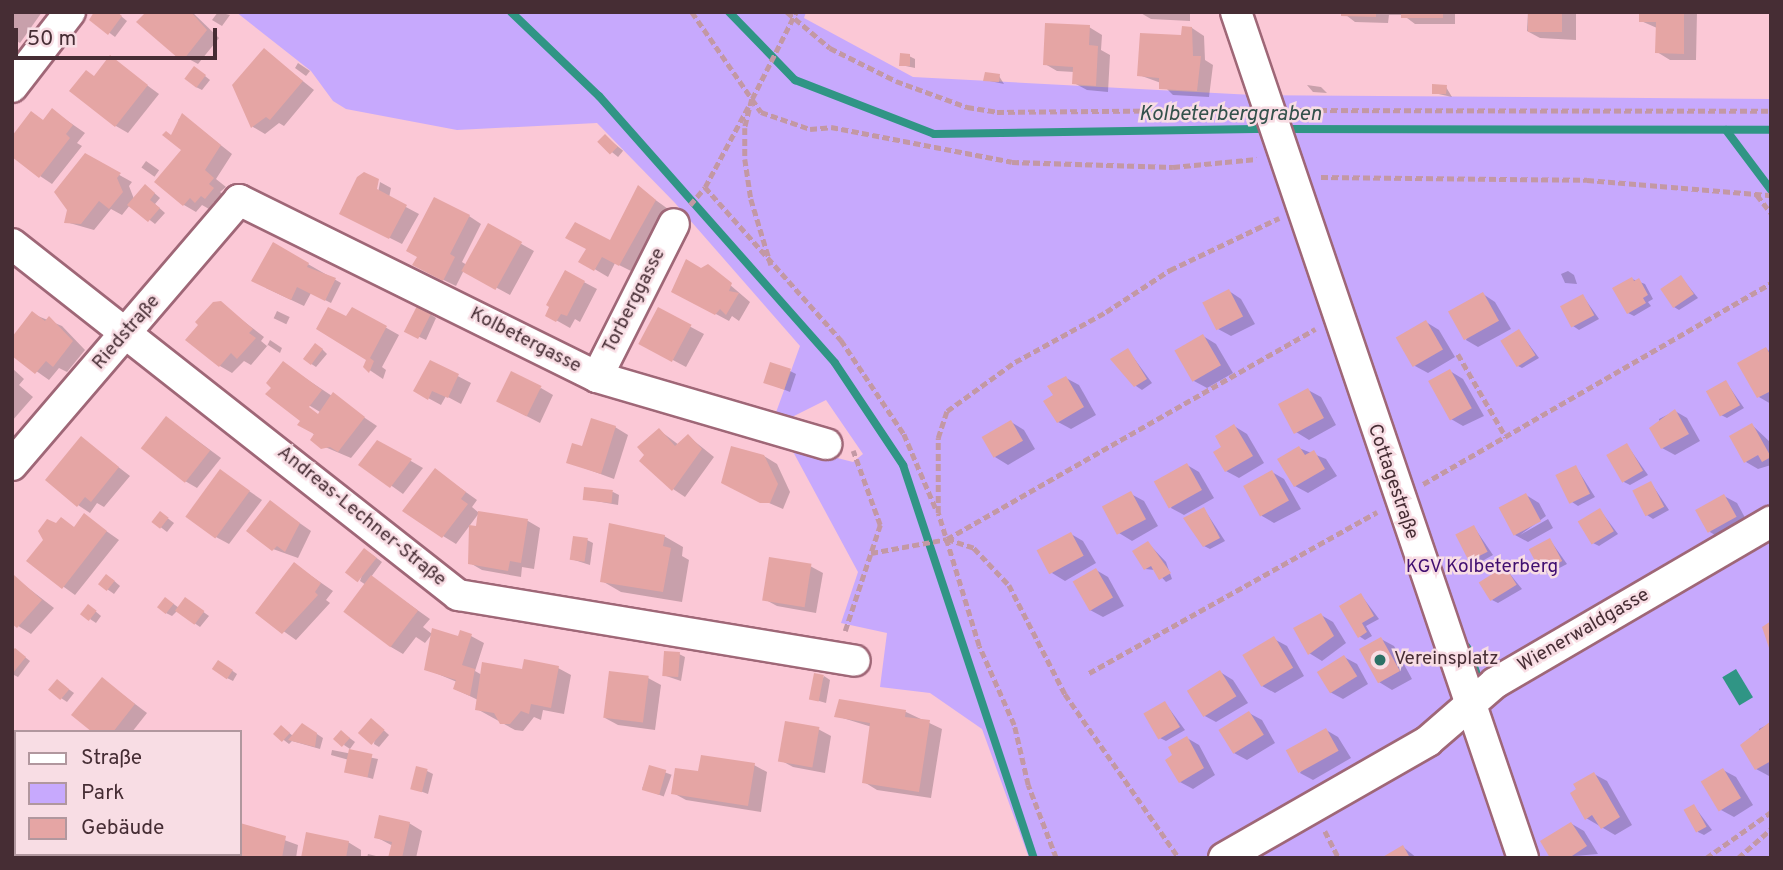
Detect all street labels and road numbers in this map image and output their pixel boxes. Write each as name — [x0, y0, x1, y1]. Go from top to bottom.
street label: Torberggasse — [599, 245, 671, 357]
street label: Riedstraße — [88, 291, 166, 375]
street label: Kolbetergasse — [466, 303, 584, 379]
street label: Cottagestraße — [1362, 421, 1422, 543]
street label: Andreas-Lechner-Straße — [272, 442, 450, 592]
street label: Wienerwaldgasse — [1514, 584, 1654, 678]

